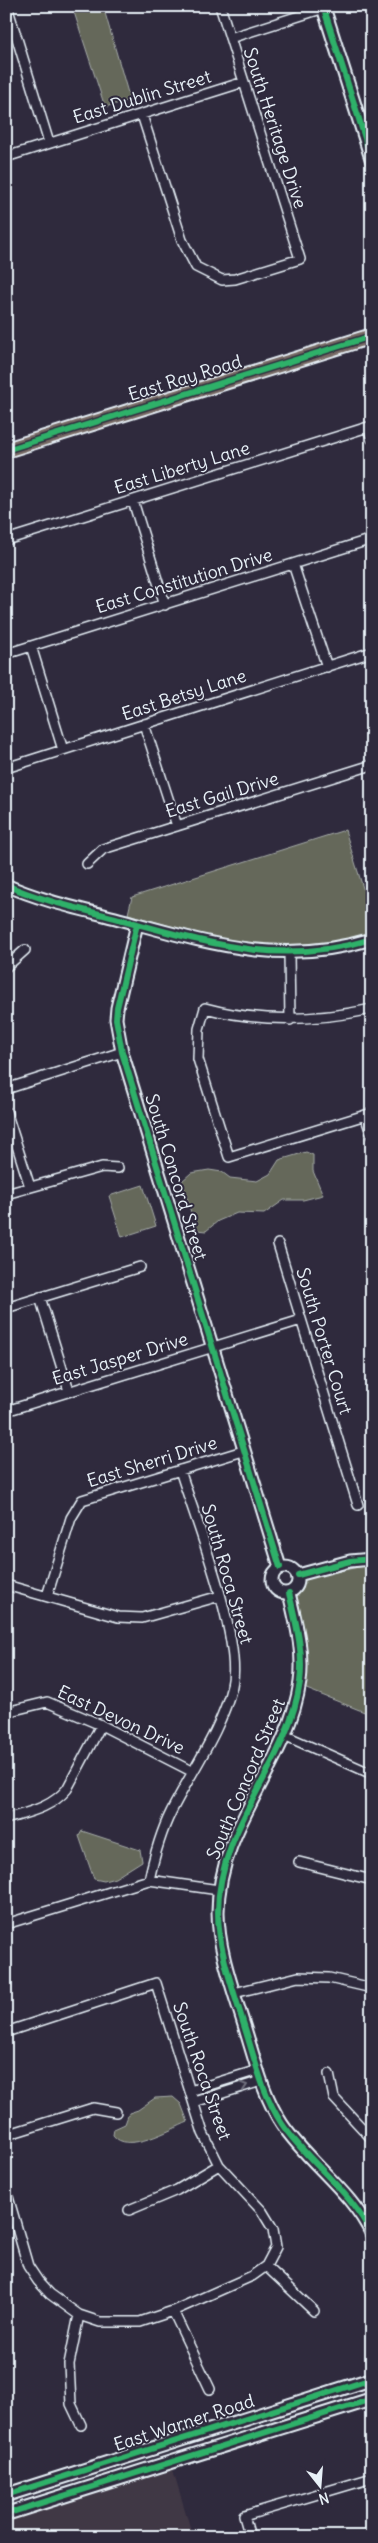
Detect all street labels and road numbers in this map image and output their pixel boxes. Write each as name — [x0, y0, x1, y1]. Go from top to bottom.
street label: South Heritage Drive — [239, 44, 312, 211]
street label: East Dublin Street — [70, 65, 214, 128]
street label: East Ray Road — [125, 349, 245, 406]
street label: East Liberty Lane — [111, 436, 252, 499]
street label: East Constitution Drive — [93, 543, 275, 618]
street label: East Betsy Lane — [119, 664, 249, 725]
street label: East Gail Drive — [162, 766, 281, 823]
street label: South Concord Street — [140, 1091, 213, 1263]
street label: South Porter Court — [291, 1265, 358, 1417]
street label: East Jasper Drive — [49, 1327, 191, 1390]
street label: East Sherri Drive — [84, 1431, 220, 1492]
street label: South Roca Street — [197, 1501, 258, 1646]
street label: East Devon Drive — [54, 1680, 188, 1759]
street label: South Concord Street — [201, 1695, 290, 1863]
street label: South Roca Street — [168, 1999, 237, 2143]
street label: East Warner Road — [111, 2389, 257, 2456]

